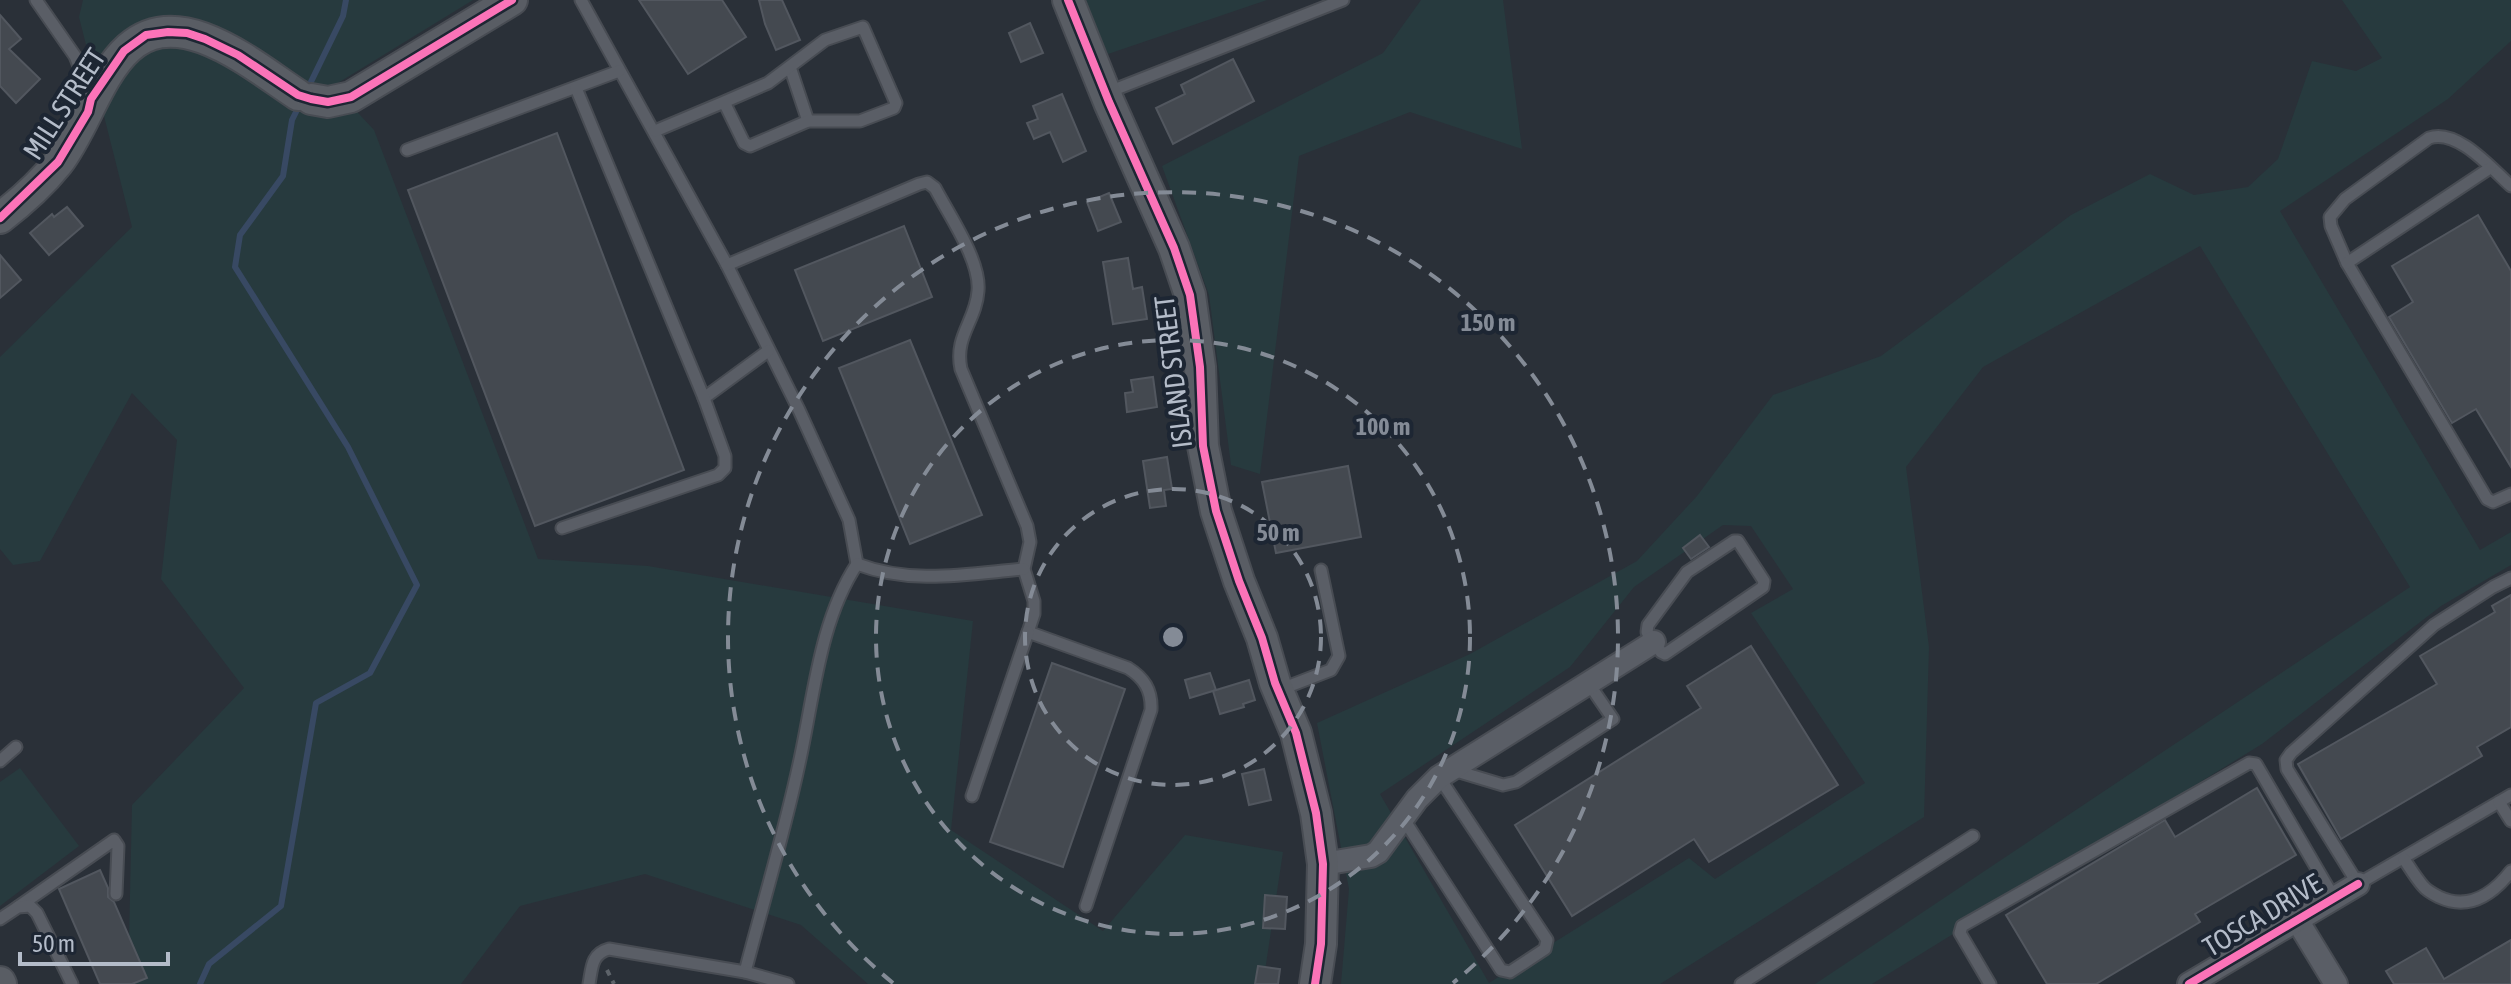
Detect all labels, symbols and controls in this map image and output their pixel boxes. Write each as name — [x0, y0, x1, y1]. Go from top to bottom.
street label: MILL STREET — [16, 43, 112, 165]
street label: ISLAND STREET — [1148, 294, 1198, 450]
text: 150 m — [1461, 309, 1515, 336]
text: 100 m — [1356, 413, 1410, 440]
text: 50 m — [1256, 519, 1300, 546]
centre of rings — [1159, 623, 1187, 651]
street label: TOSCA DRIVE — [2197, 867, 2327, 963]
scale bar — [20, 916, 168, 966]
text: 50 m — [32, 930, 75, 957]

